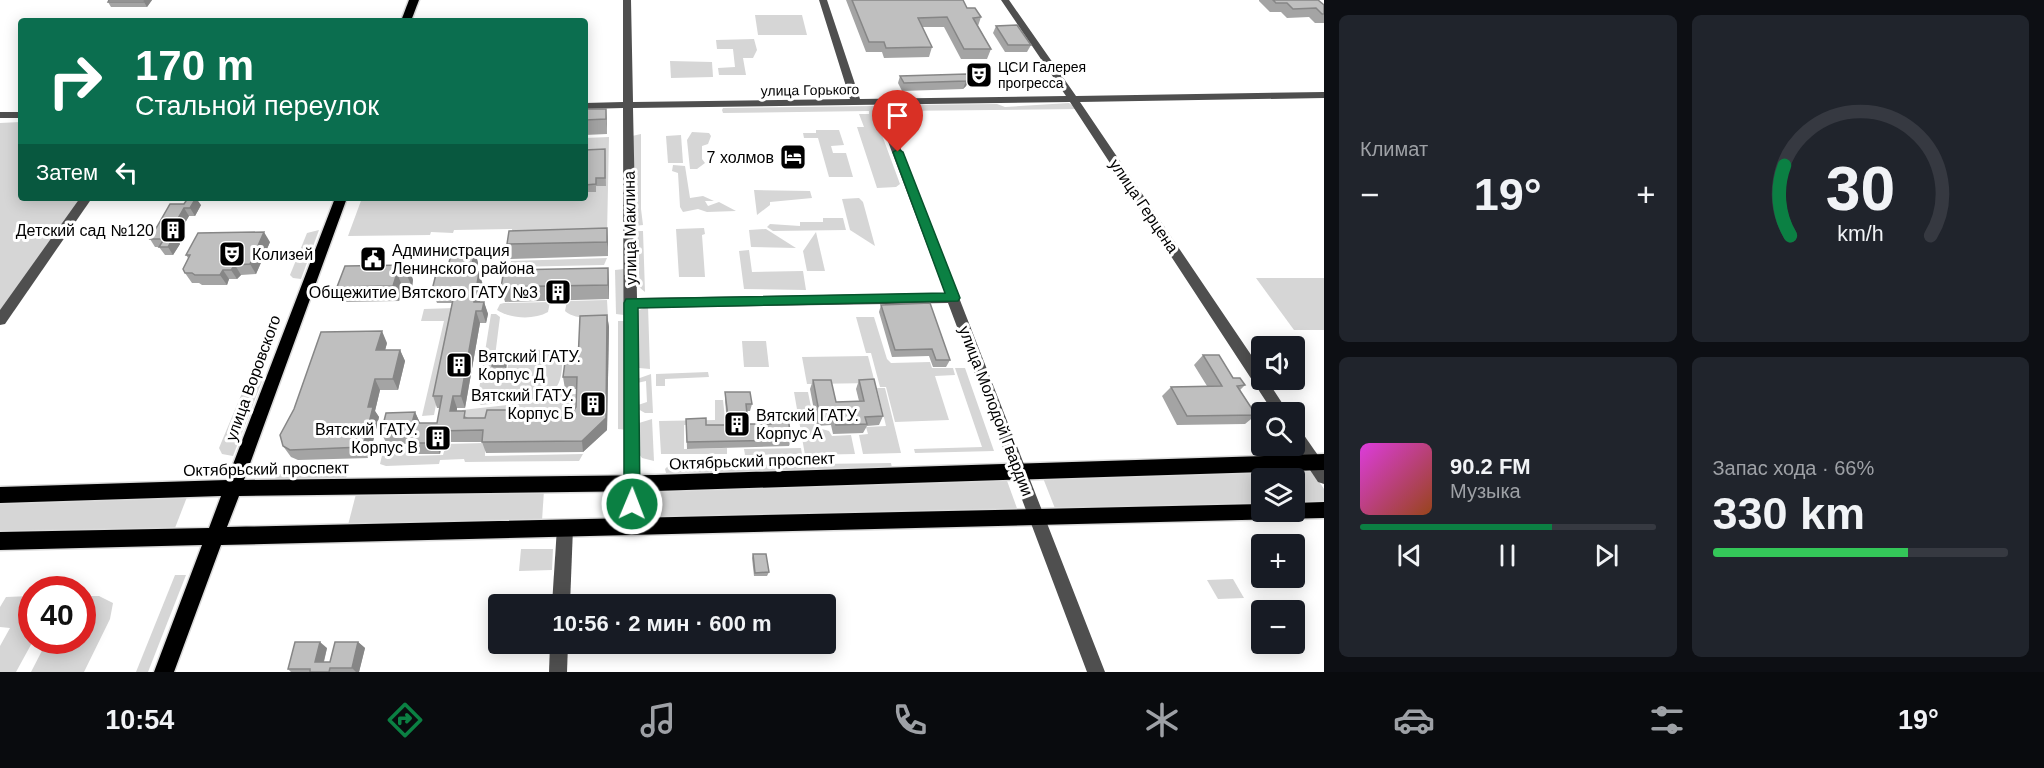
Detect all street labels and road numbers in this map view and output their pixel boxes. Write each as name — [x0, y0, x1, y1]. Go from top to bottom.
street label: улица Горького — [761, 81, 860, 99]
street label: улица Герцена — [1106, 156, 1182, 256]
street label: улица Маклина — [621, 171, 639, 285]
street label: улица Воровского — [222, 313, 284, 443]
street label: улица Молодой Гвардии — [956, 324, 1036, 498]
street label: Октябрьский проспект — [669, 450, 836, 472]
street label: Октябрьский проспект — [183, 459, 350, 479]

